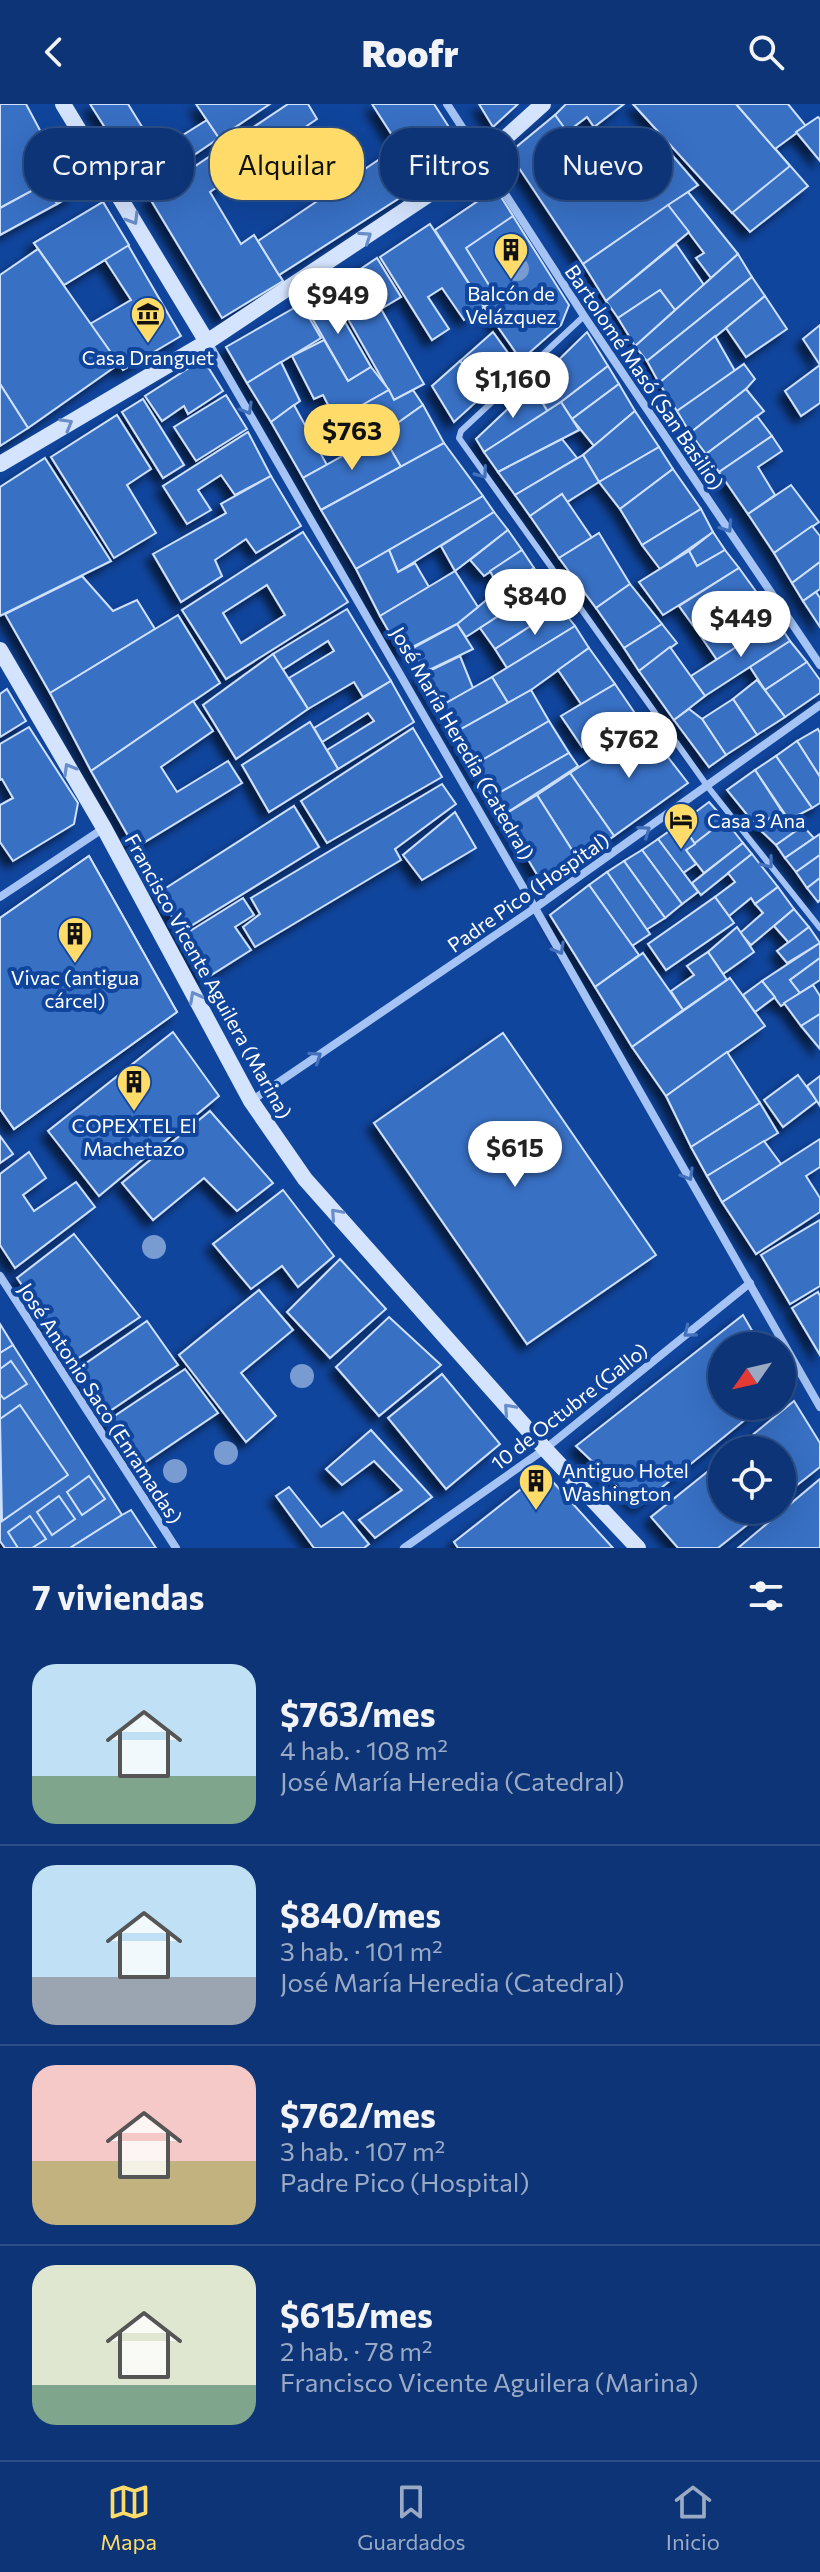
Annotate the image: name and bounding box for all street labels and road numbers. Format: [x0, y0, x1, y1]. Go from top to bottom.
street label: Bartolomé Masó (San Basilio) [561, 260, 729, 494]
street label: José María Heredia (Catedral) [386, 622, 540, 864]
street label: Padre Pico (Hospital) [443, 827, 613, 957]
street label: Francisco Vicente Aguilera (Marina) [120, 829, 298, 1123]
street label: José Antonio Saco (Enramadas) [14, 1278, 188, 1528]
street label: 10 de Octubre (Gallo) [486, 1337, 652, 1475]

